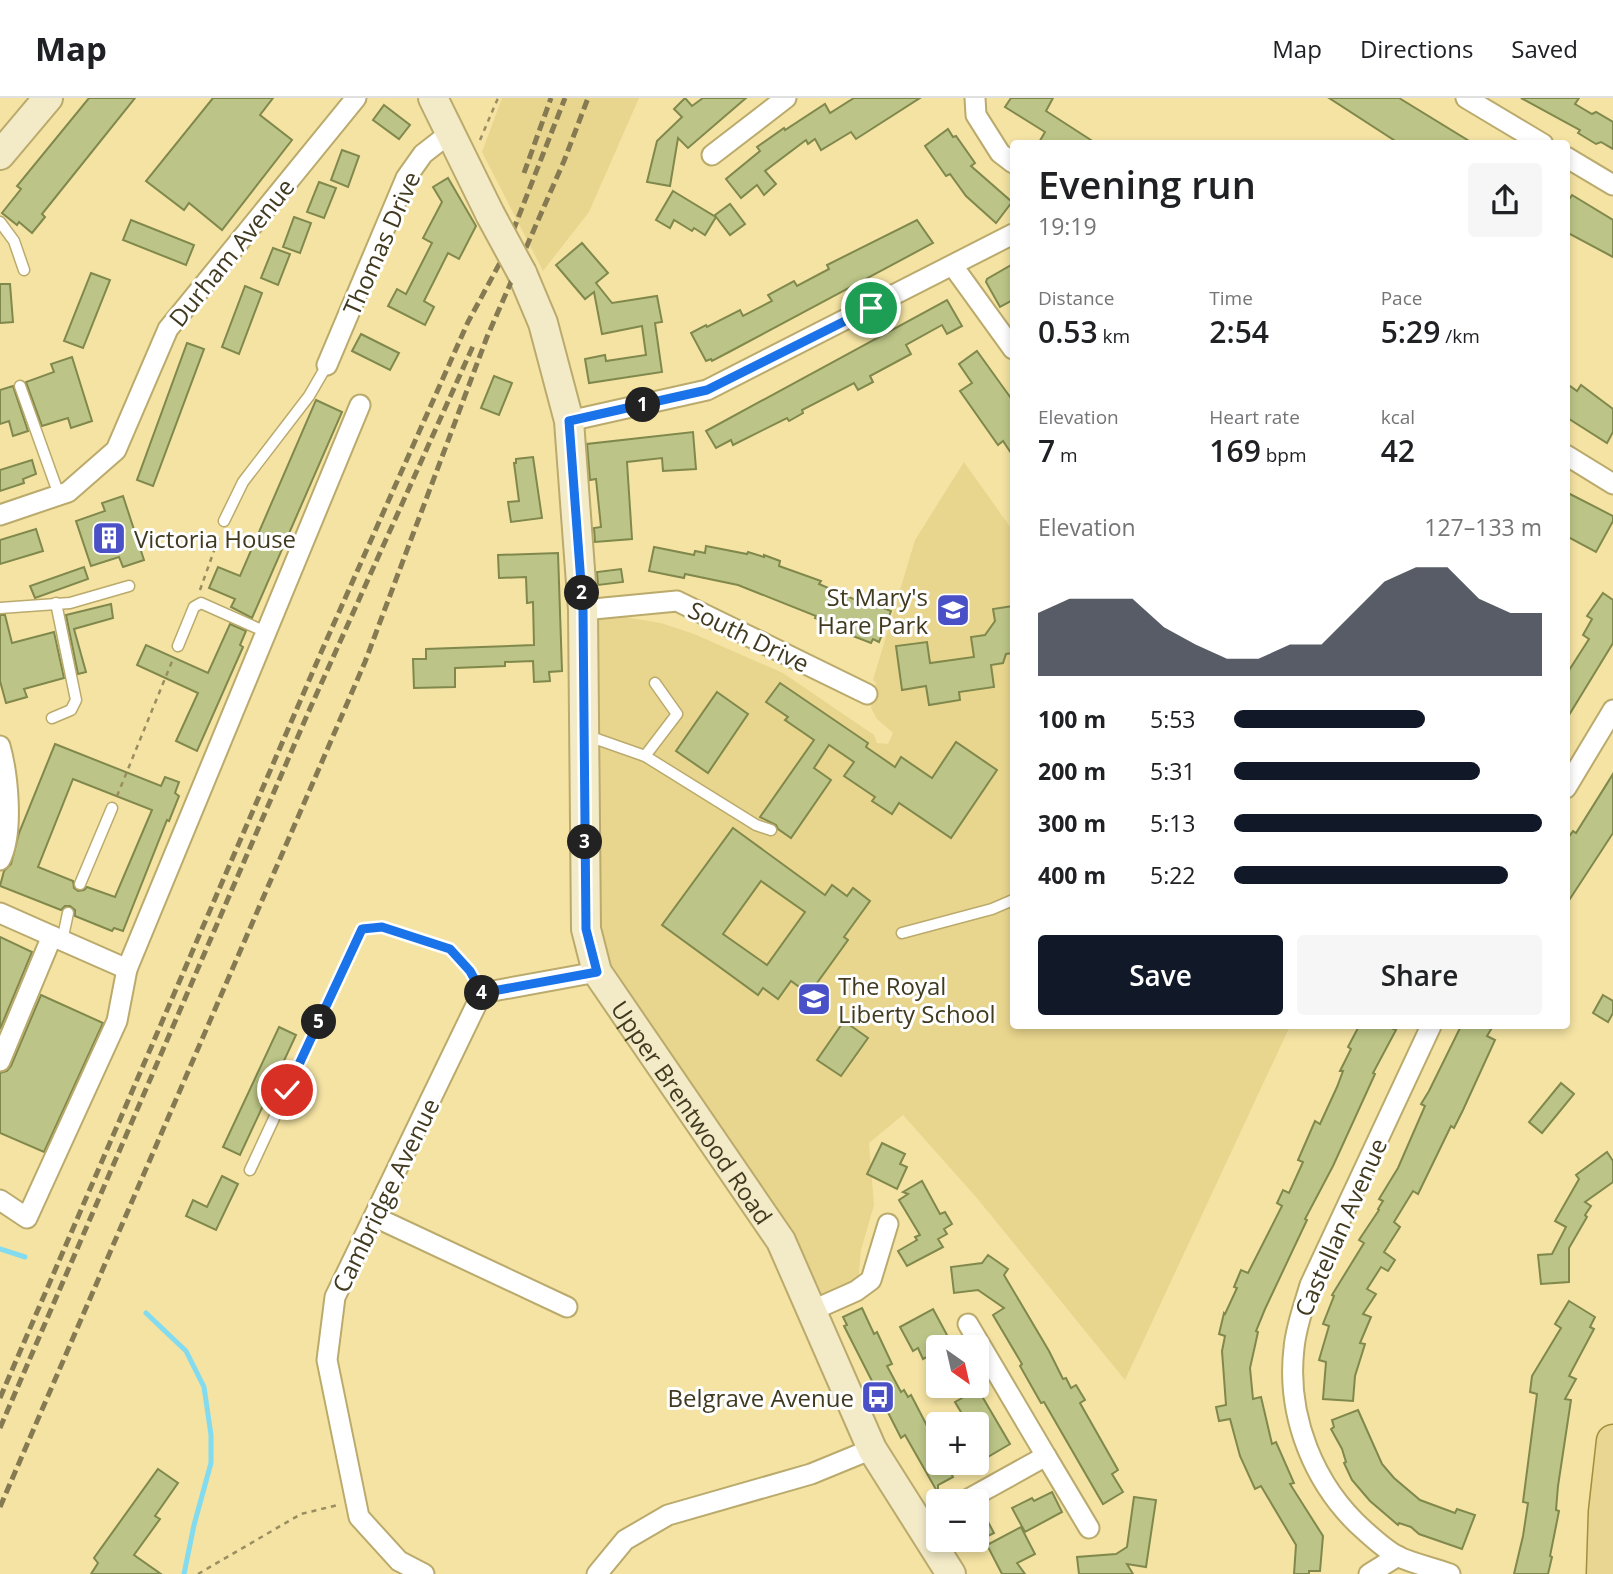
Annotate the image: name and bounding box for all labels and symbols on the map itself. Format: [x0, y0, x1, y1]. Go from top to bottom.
street label: Thomas Drive [335, 166, 427, 320]
street label: Durham Avenue [161, 171, 301, 333]
pin [841, 278, 901, 338]
pin: 1 [626, 388, 660, 422]
building icon: Victoria House [90, 519, 128, 557]
place label: Victoria House [134, 522, 296, 555]
pin: 2 [564, 575, 600, 610]
place label: St Mary's Hare Park [817, 580, 928, 641]
school or university icon: St Mary's Hare Park [934, 591, 972, 629]
street label: South Drive [683, 593, 815, 679]
pin: 3 [568, 824, 602, 860]
place label: The Royal Liberty School [838, 969, 996, 1030]
pin: 4 [464, 976, 500, 1010]
school or university icon: The Royal Liberty School [795, 980, 833, 1018]
street label: Upper Brentwood Road [604, 994, 781, 1230]
pin: 5 [302, 1004, 336, 1040]
pin [257, 1060, 317, 1120]
street label: Cambridge Avenue [324, 1092, 446, 1298]
street label: Castellan Avenue [1286, 1133, 1394, 1321]
north arrow [926, 1335, 989, 1398]
bus stop icon: Belgrave Avenue [859, 1378, 897, 1416]
place label: Belgrave Avenue [668, 1381, 854, 1414]

